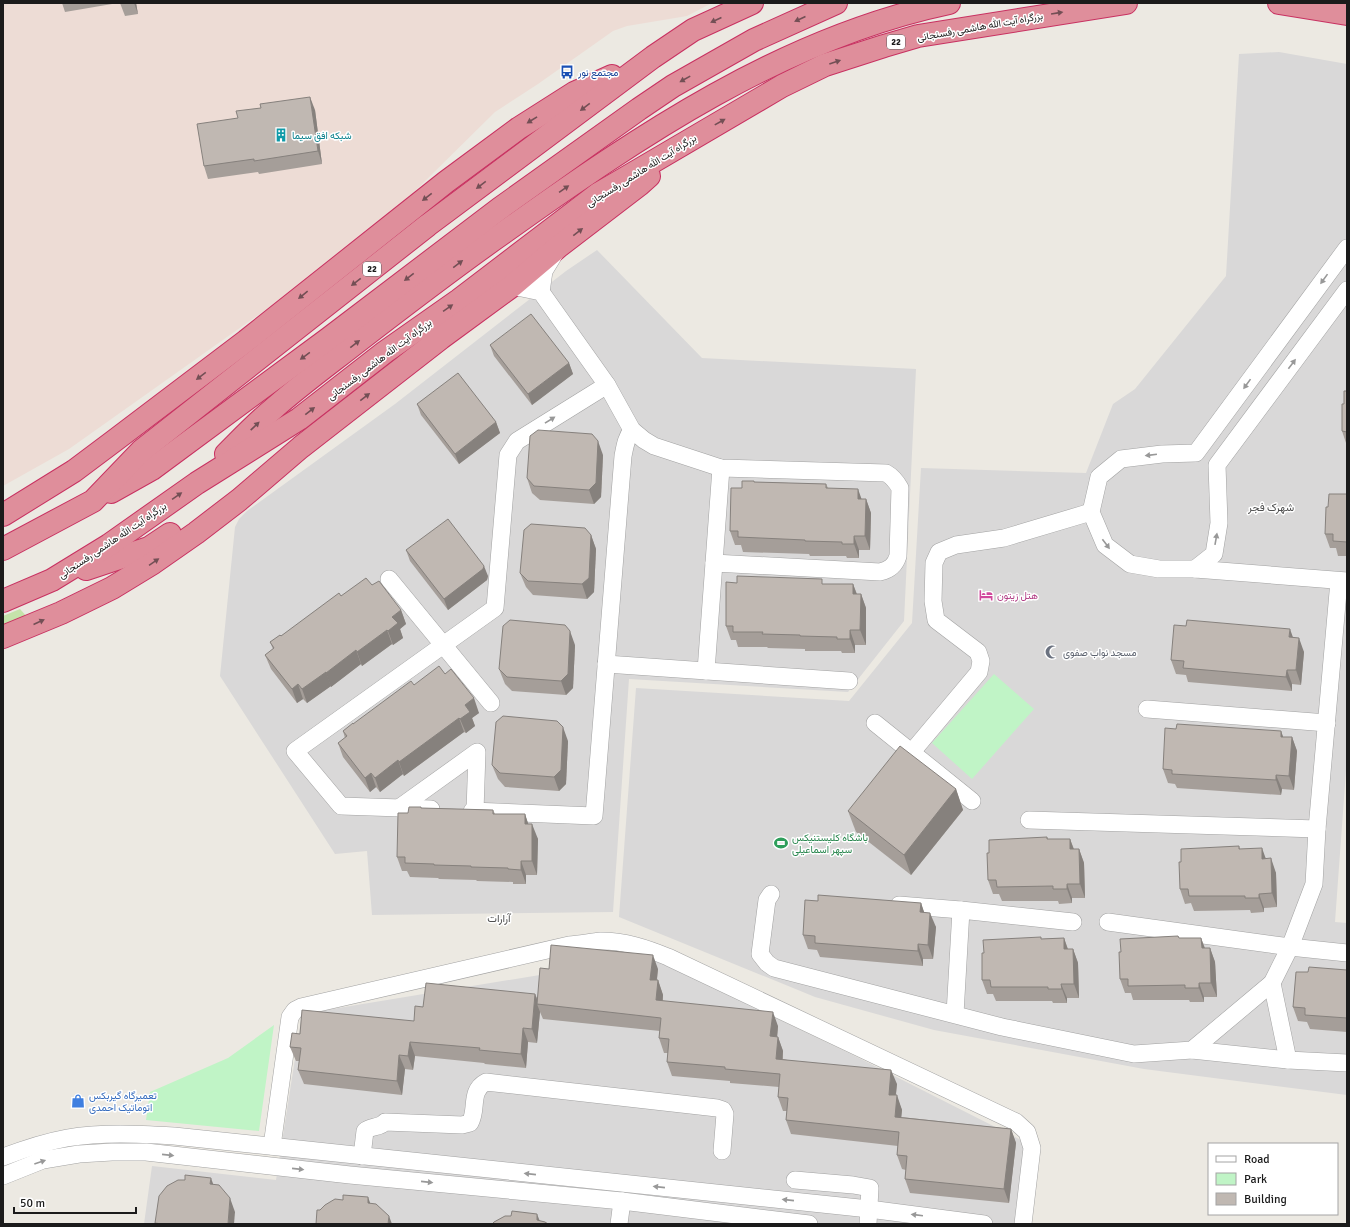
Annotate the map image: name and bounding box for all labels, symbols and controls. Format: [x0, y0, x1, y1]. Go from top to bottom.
street label: بزرگراه آیت الله هاشمی رفسنجانی [916, 10, 1044, 44]
one-way arrow [1051, 10, 1063, 16]
one-way arrow [795, 16, 806, 22]
one-way arrow [711, 17, 722, 23]
road number: 22 [887, 35, 905, 49]
one-way arrow [829, 59, 841, 65]
bus stop icon: مجتمع نور [559, 64, 575, 80]
place label: مجتمع نور [577, 67, 618, 79]
one-way arrow [679, 76, 691, 82]
one-way arrow [580, 103, 591, 111]
one-way arrow [527, 116, 537, 124]
one-way arrow [714, 119, 726, 126]
building icon: شبکه افق سیما [273, 127, 289, 143]
place label: شبکه افق سیما [292, 130, 352, 142]
street label: بزرگراه آیت الله هاشمی رفسنجانی [584, 132, 699, 210]
one-way arrow [476, 181, 486, 189]
one-way arrow [558, 185, 569, 193]
one-way arrow [421, 193, 432, 201]
one-way arrow [573, 228, 584, 236]
one-way arrow [452, 260, 463, 269]
road number: 22 [363, 262, 381, 276]
one-way arrow [403, 273, 414, 281]
one-way arrow [1320, 274, 1328, 285]
one-way arrow [351, 277, 362, 286]
one-way arrow [298, 291, 309, 300]
one-way arrow [443, 304, 453, 312]
street label: بزرگراه آیت الله هاشمی رفسنجانی [325, 317, 434, 403]
one-way arrow [349, 339, 360, 348]
one-way arrow [300, 352, 311, 360]
one-way arrow [1288, 358, 1296, 369]
one-way arrow [196, 371, 207, 380]
one-way arrow [1243, 379, 1251, 389]
one-way arrow [359, 393, 370, 401]
one-way arrow [305, 406, 316, 415]
one-way arrow [544, 417, 556, 424]
one-way arrow [250, 421, 260, 431]
one-way arrow [1145, 452, 1158, 458]
one-way arrow [172, 492, 183, 500]
street label: بزرگراه آیت الله هاشمی رفسنجانی [56, 500, 169, 581]
district label: شهرک فجر [1247, 501, 1294, 514]
one-way arrow [1213, 533, 1219, 545]
one-way arrow [1102, 538, 1110, 549]
one-way arrow [149, 558, 159, 566]
hotel icon: هتل زیتون [978, 587, 994, 603]
place label: هتل زیتون [997, 590, 1038, 602]
one-way arrow [33, 619, 45, 625]
mosque icon: مسجد نواب صفوی [1044, 644, 1060, 660]
place label: مسجد نواب صفوی [1063, 647, 1137, 659]
place label: باشگاه کلیستنیکس سپهر اسماعیلی [792, 832, 868, 857]
sports icon: باشگاه کلیستنیکس سپهر اسماعیلی [773, 835, 789, 851]
district label: آرارات [487, 912, 512, 925]
place label: تعمیرگاه گیربکس اتوماتیک احمدی [89, 1090, 157, 1114]
shop icon: تعمیرگاه گیربکس اتوماتیک احمدی [70, 1093, 86, 1109]
legend [1208, 1143, 1338, 1215]
one-way arrow [162, 1151, 174, 1158]
text: Road [1244, 1152, 1270, 1167]
one-way arrow [34, 1159, 46, 1165]
one-way arrow [292, 1166, 304, 1172]
one-way arrow [523, 1170, 536, 1177]
text: Park [1244, 1172, 1267, 1187]
one-way arrow [421, 1179, 433, 1185]
one-way arrow [653, 1184, 665, 1190]
scale bar [14, 1189, 136, 1215]
text: Building [1244, 1192, 1287, 1207]
text: 50 m [20, 1196, 45, 1211]
one-way arrow [782, 1197, 794, 1204]
one-way arrow [911, 1212, 923, 1218]

